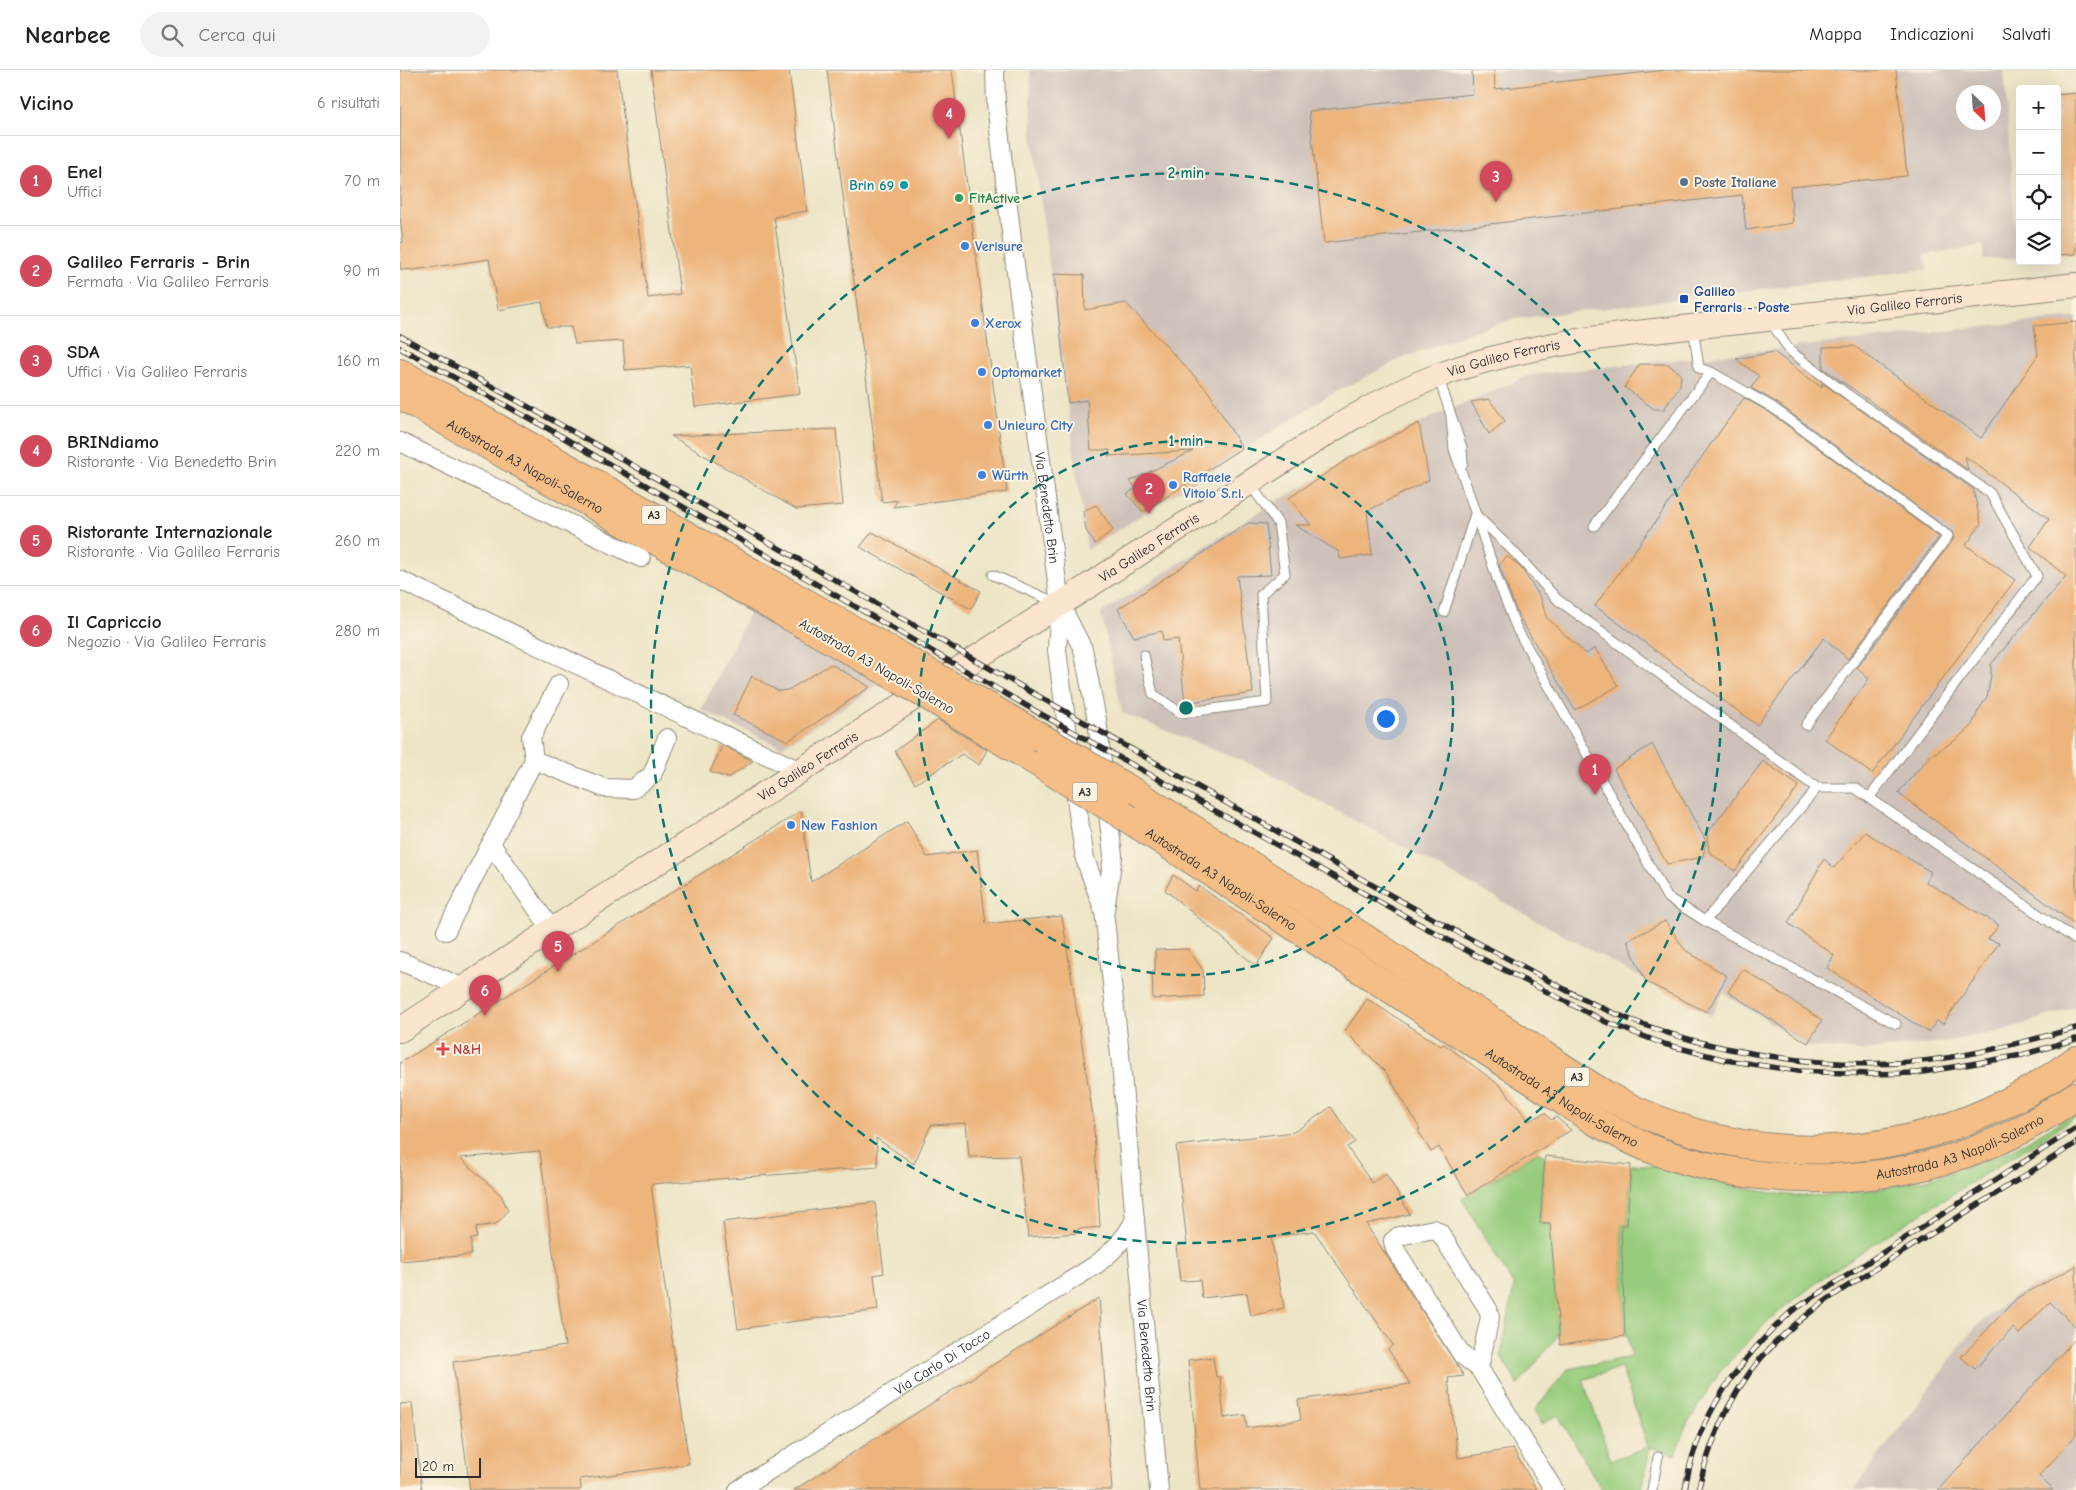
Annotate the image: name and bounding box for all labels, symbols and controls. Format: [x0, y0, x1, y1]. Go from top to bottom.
search box [140, 12, 490, 57]
text: Nearbee [25, 21, 110, 49]
icon: search [158, 21, 186, 49]
text: Cerca qui [198, 24, 276, 46]
text: Mappa [1809, 24, 1862, 45]
text: Indicazioni [1890, 24, 1974, 45]
text: Salvati [2002, 24, 2051, 45]
north arrow [1956, 85, 2001, 130]
map controls [2016, 85, 2061, 265]
button: + [2016, 85, 2061, 130]
text: Vicino [20, 91, 74, 115]
text: 6 risultati [317, 94, 380, 112]
pin: 4 [933, 98, 965, 139]
button: − [2016, 130, 2061, 175]
text: Enel [67, 161, 102, 183]
pin: 3 [1480, 161, 1512, 202]
text: 2 min [1168, 164, 1204, 182]
text: 1 [33, 172, 39, 190]
text: 70 m [344, 172, 380, 190]
place label: Poste Italiane [1694, 174, 1777, 191]
button: locate [2016, 175, 2061, 220]
marker: Poste Italiane [1678, 176, 1690, 188]
place label: Brin 69 [849, 177, 894, 194]
marker: Brin 69 [898, 179, 910, 191]
text: Uffici [67, 183, 102, 201]
place label: FitActive [969, 190, 1020, 207]
marker: FitActive [953, 192, 965, 204]
button: layers [2016, 220, 2061, 265]
place label: Verisure [975, 238, 1023, 255]
marker: Verisure [959, 240, 971, 252]
text: Galileo Ferraris - Brin [67, 251, 250, 273]
text: 2 [32, 262, 40, 280]
text: 90 m [343, 262, 380, 280]
text: Fermata · Via Galileo Ferraris [67, 273, 269, 291]
place label: Galileo Ferraris - Poste [1694, 283, 1790, 316]
street label: Via Galileo Ferraris [1847, 290, 1963, 319]
marker: Galileo Ferraris - Poste [1678, 293, 1690, 305]
place label: Xerox [985, 315, 1021, 332]
marker: Xerox [969, 317, 981, 329]
street label: Via Galileo Ferraris [1445, 336, 1561, 381]
text: SDA [67, 341, 100, 363]
text: 3 [32, 352, 40, 370]
text: 160 m [337, 352, 380, 370]
text: Uffici · Via Galileo Ferraris [67, 363, 247, 381]
place label: Optomarket [992, 364, 1062, 381]
marker: Optomarket [976, 366, 988, 378]
street label: Autostrada A3 Napoli-Salerno [444, 415, 606, 518]
place label: Unieuro City [998, 417, 1074, 434]
marker: Unieuro City [982, 419, 994, 431]
text: BRINdiamo [67, 431, 159, 453]
text: 1 min [1169, 432, 1203, 450]
text: 4 [32, 442, 40, 460]
text: 220 m [335, 442, 380, 460]
street label: Via Benedetto Brin [1031, 451, 1063, 565]
text: Ristorante · Via Benedetto Brin [67, 453, 277, 471]
place label: Würth [992, 467, 1029, 484]
marker: Würth [976, 469, 988, 481]
place label: Raffaele Vitolo S.r.l. [1183, 469, 1244, 502]
pin: 2 [1133, 473, 1165, 514]
marker: Raffaele Vitolo S.r.l. [1167, 479, 1179, 491]
road number: A3 [642, 506, 666, 524]
street label: Via Galileo Ferraris [1096, 509, 1202, 586]
text: Ristorante Internazionale [67, 521, 272, 543]
text: 5 [32, 532, 40, 550]
text: 260 m [335, 532, 380, 550]
text: Ristorante · Via Galileo Ferraris [67, 543, 280, 561]
text: Il Capriccio [67, 611, 162, 633]
street label: Autostrada A3 Napoli-Salerno [796, 615, 957, 718]
text: 6 [32, 622, 40, 640]
text: 280 m [335, 622, 380, 640]
text: Negozio · Via Galileo Ferraris [67, 633, 266, 651]
centre of rings [1177, 699, 1195, 717]
your location [1373, 706, 1399, 732]
street label: Via Galileo Ferraris [755, 728, 861, 805]
pin: 1 [1579, 754, 1611, 795]
road number: A3 [1072, 782, 1098, 802]
place label: New Fashion [801, 817, 878, 834]
marker: New Fashion [785, 819, 797, 831]
street label: Autostrada A3 Napoli-Salerno [1142, 824, 1300, 935]
pin: 5 [542, 931, 574, 972]
pin: 6 [469, 975, 501, 1016]
place label: N&H [453, 1041, 481, 1058]
marker: N&H [437, 1043, 449, 1055]
street label: Autostrada A3 Napoli-Salerno [1482, 1044, 1641, 1151]
road number: A3 [1564, 1068, 1590, 1086]
street label: Autostrada A3 Napoli-Salerno [1875, 1111, 2047, 1183]
street label: Via Benedetto Brin [1133, 1299, 1160, 1412]
street label: Via Carlo Di Tocco [891, 1325, 993, 1399]
scale bar [415, 1455, 481, 1478]
text: 20 m [422, 1458, 454, 1475]

